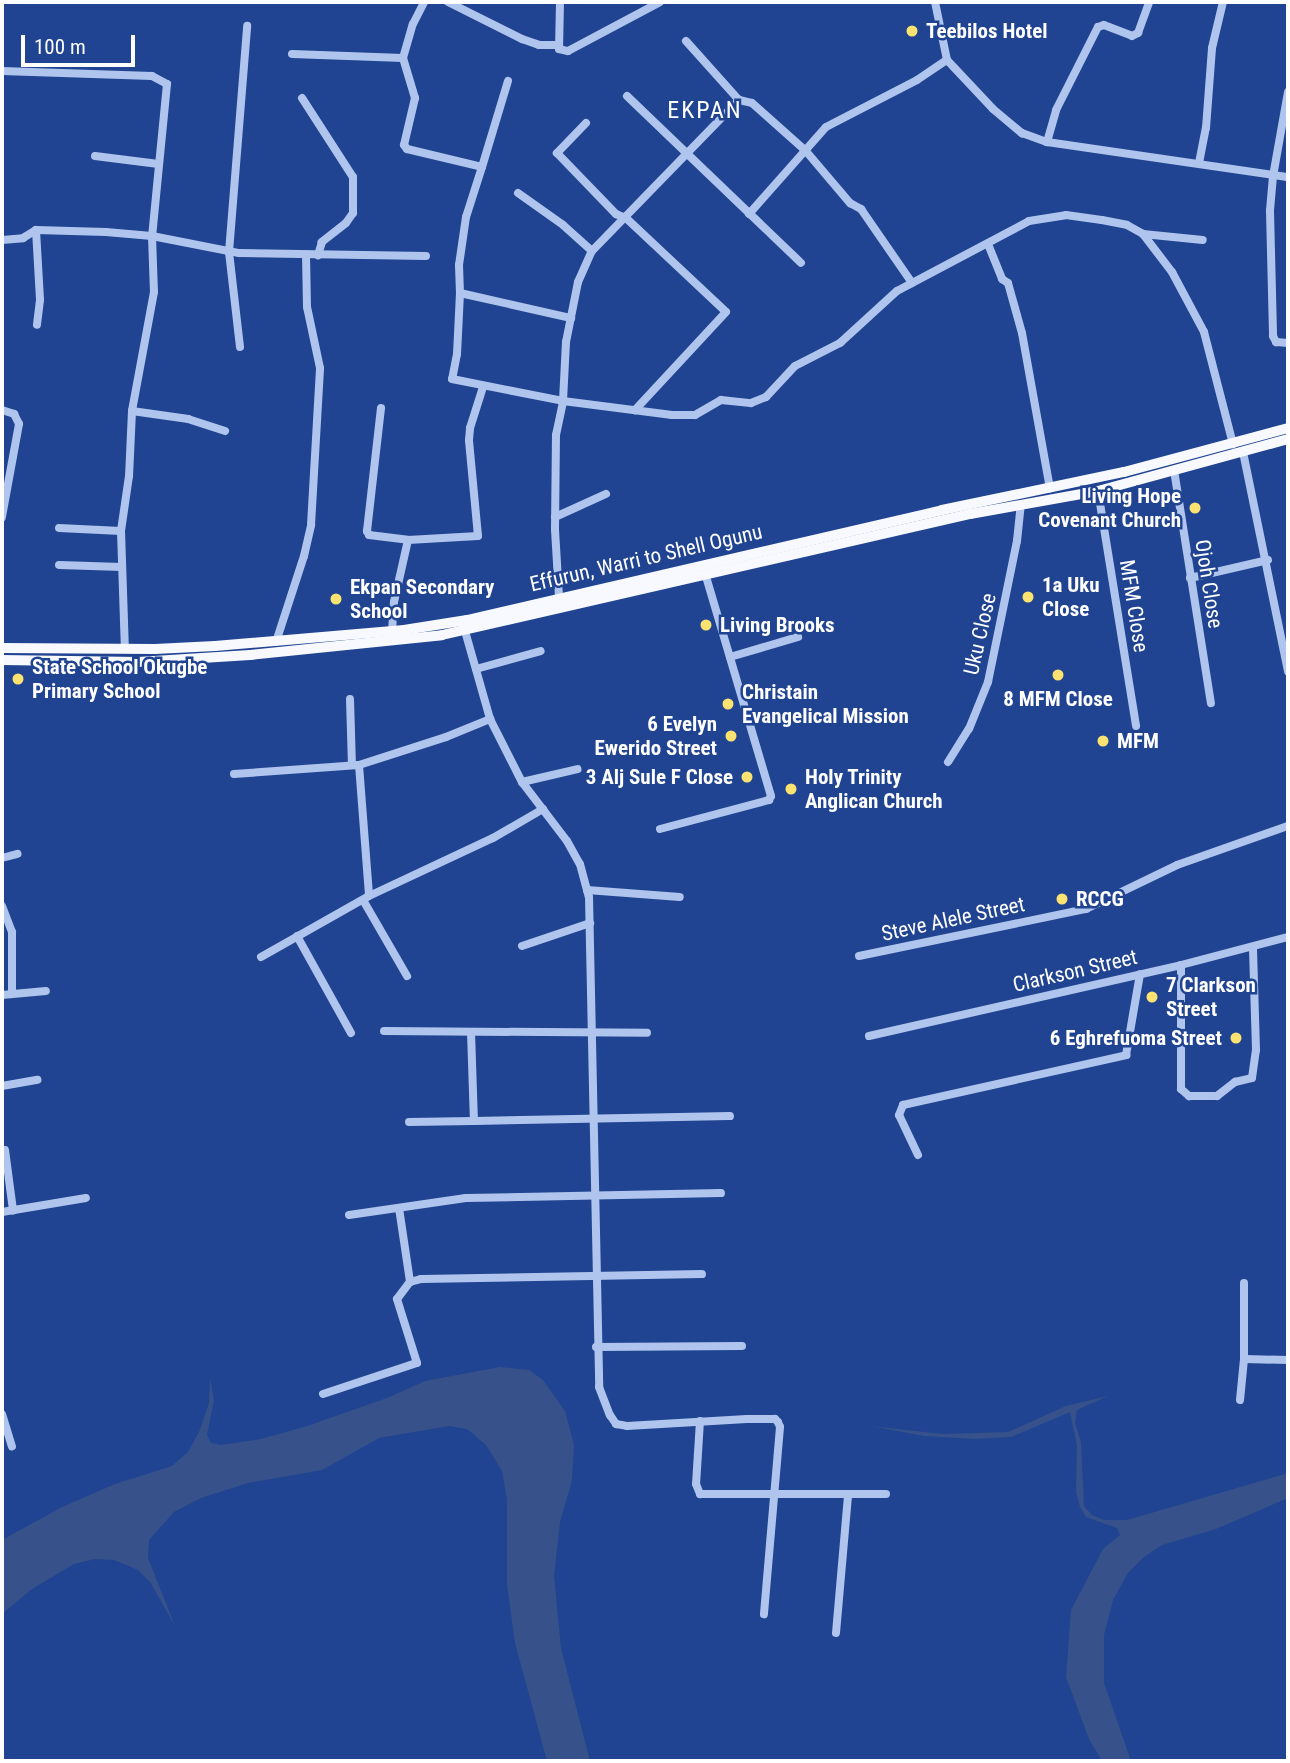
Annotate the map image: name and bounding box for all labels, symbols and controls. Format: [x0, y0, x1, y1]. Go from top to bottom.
place label: Teebilos Hotel [926, 18, 1047, 44]
scale bar [24, 21, 138, 65]
marker: Teebilos Hotel [904, 23, 920, 39]
text: 100 m [34, 35, 86, 59]
district label: EKPAN [668, 97, 742, 125]
place label: Living Hope Covenant Church [1038, 483, 1181, 533]
marker: Living Hope Covenant Church [1187, 500, 1203, 516]
street label: Effurun, Warri to Shell Ogunu [527, 519, 765, 597]
street label: Ojoh Close [1190, 538, 1228, 630]
street label: MFM Close [1114, 558, 1154, 654]
place label: 1a Uku Close [1042, 572, 1100, 622]
place label: Ekpan Secondary School [350, 574, 494, 624]
marker: 1a Uku Close [1020, 589, 1036, 605]
marker: Ekpan Secondary School [328, 591, 344, 607]
street label: Uku Close [958, 591, 1002, 677]
place label: Living Brooks [720, 612, 835, 638]
marker: Living Brooks [698, 617, 714, 633]
place label: State School Okugbe Primary School [32, 654, 207, 704]
marker: 8 MFM Close [1050, 667, 1066, 683]
marker: State School Okugbe Primary School [10, 671, 26, 687]
place label: Christain Evangelical Mission [742, 679, 909, 729]
place label: 8 MFM Close [1003, 686, 1113, 712]
marker: Christain Evangelical Mission [720, 696, 736, 712]
place label: 6 Evelyn Ewerido Street [595, 711, 717, 761]
marker: 6 Evelyn Ewerido Street [723, 728, 739, 744]
place label: MFM [1117, 728, 1159, 754]
marker: MFM [1095, 733, 1111, 749]
place label: 3 Alj Sule F Close [586, 764, 733, 790]
place label: Holy Trinity Anglican Church [805, 764, 943, 814]
marker: 3 Alj Sule F Close [739, 769, 755, 785]
marker: Holy Trinity Anglican Church [783, 781, 799, 797]
place label: RCCG [1076, 886, 1124, 912]
marker: RCCG [1054, 891, 1070, 907]
street label: Steve Alele Street [879, 892, 1027, 946]
street label: Clarkson Street [1010, 944, 1140, 998]
place label: 7 Clarkson Street [1166, 972, 1256, 1022]
marker: 7 Clarkson Street [1144, 989, 1160, 1005]
place label: 6 Eghrefuoma Street [1050, 1025, 1222, 1051]
marker: 6 Eghrefuoma Street [1228, 1030, 1244, 1046]

